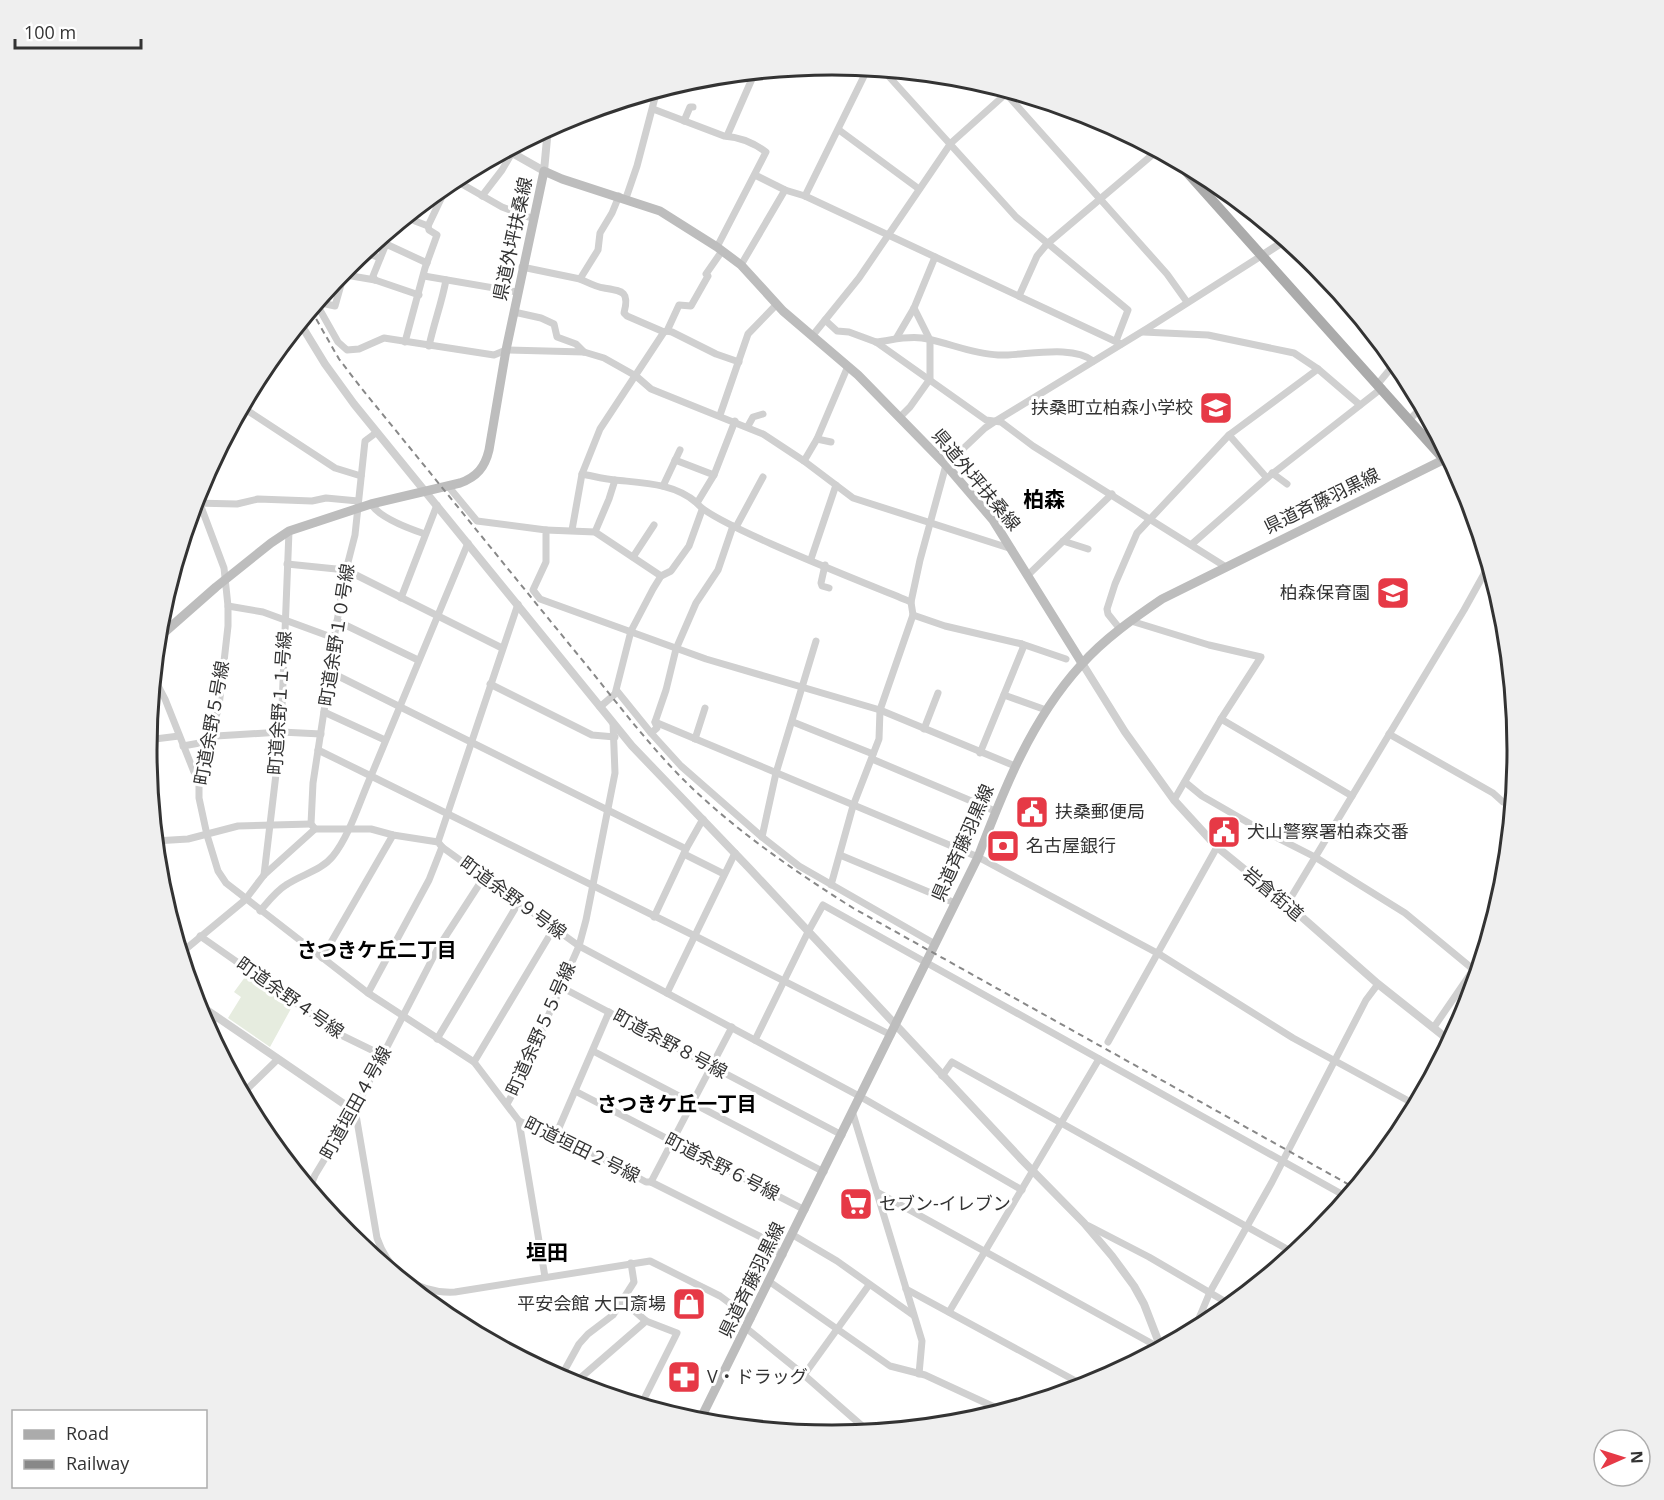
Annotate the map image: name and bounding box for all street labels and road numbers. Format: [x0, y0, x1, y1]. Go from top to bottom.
street label: 県道外坪扶桑線 [487, 175, 537, 303]
street label: 県道外坪扶桑線 [927, 423, 1026, 535]
street label: 県道斉藤羽黒線 [1260, 462, 1383, 539]
street label: 町道余野１０号線 [313, 562, 359, 708]
street label: 町道余野１１号線 [262, 630, 296, 776]
street label: 町道余野５号線 [188, 659, 234, 787]
street label: 県道斉藤羽黒線 [925, 780, 999, 905]
street label: 町道余野９号線 [456, 850, 572, 944]
street label: 岩倉街道 [1238, 861, 1309, 926]
street label: 町道余野４号線 [232, 951, 349, 1043]
street label: 町道余野５５号線 [500, 958, 580, 1099]
street label: 町道余野８号線 [609, 1003, 732, 1083]
street label: 町道垣田４号線 [314, 1042, 396, 1163]
street label: 町道垣田２号線 [521, 1111, 644, 1188]
street label: 町道余野６号線 [661, 1127, 784, 1205]
street label: 県道斉藤羽黒線 [713, 1218, 790, 1341]

